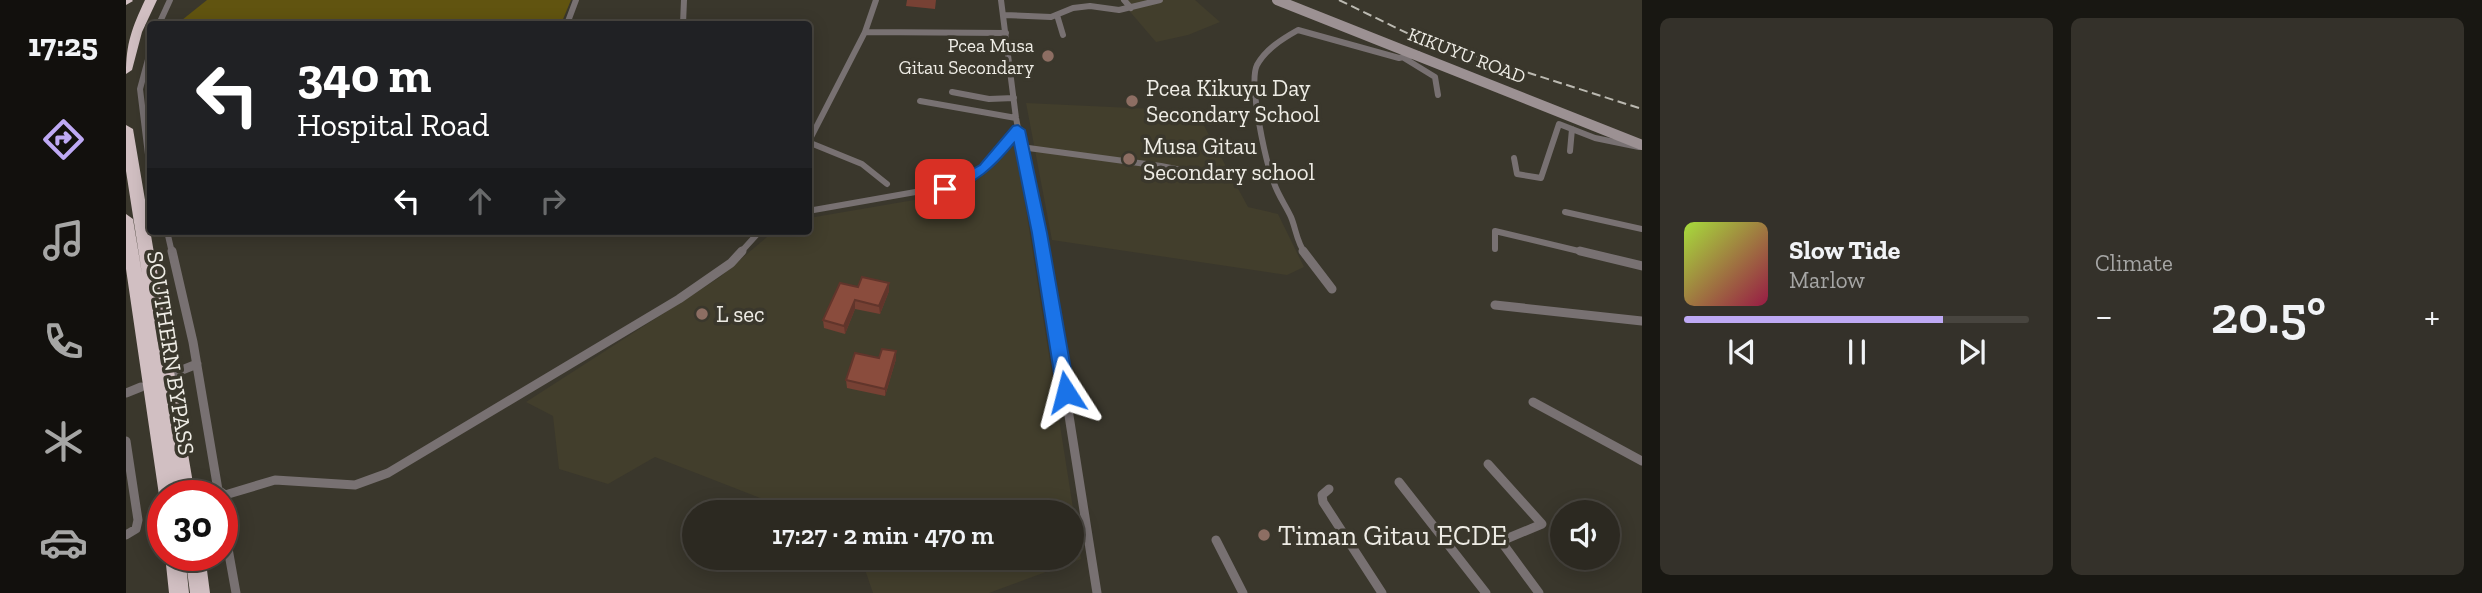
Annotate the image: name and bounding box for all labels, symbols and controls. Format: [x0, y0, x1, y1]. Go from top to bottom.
street label: KIKUYU ROAD [1405, 22, 1529, 88]
text: 17:25 [28, 26, 98, 64]
place label: Pcea Musa Gitau Secondary [899, 34, 1034, 79]
text: 340 m [297, 46, 431, 105]
marker: Pcea Musa Gitau Secondary [1040, 48, 1056, 64]
icon: left [182, 49, 273, 140]
place label: Pcea Kikuyu Day Secondary School [1146, 74, 1320, 128]
marker: Pcea Kikuyu Day Secondary School [1124, 93, 1140, 109]
text: Hospital Road [297, 106, 489, 144]
icon: directions [39, 115, 88, 164]
place label: Musa Gitau Secondary school [1143, 132, 1315, 186]
marker: Musa Gitau Secondary school [1121, 151, 1137, 167]
pin [915, 159, 975, 219]
icon: arrive [926, 170, 964, 208]
icon: left [388, 182, 426, 220]
icon: ahead [461, 182, 499, 220]
icon: right [534, 182, 572, 220]
icon: music [39, 216, 88, 265]
text: Slow Tide [1789, 234, 1900, 266]
street label: SOUTHERN BYPASS [141, 249, 201, 457]
text: Climate [2095, 249, 2173, 277]
text: Marlow [1789, 266, 1865, 294]
text: 20.5° [2211, 284, 2326, 346]
text: − [2095, 293, 2113, 339]
text: + [2424, 293, 2440, 339]
place label: L sec [716, 300, 765, 328]
marker: L sec [694, 306, 710, 322]
icon: phone [39, 317, 88, 366]
icon: previous [1723, 333, 1761, 371]
icon: pause [1838, 333, 1876, 371]
icon: next [1953, 333, 1991, 371]
position arrow [1029, 355, 1103, 429]
icon: climate [39, 417, 88, 466]
speed limit sign: 30 [147, 480, 238, 571]
map controls [1550, 500, 1620, 570]
button: sound [1550, 500, 1620, 570]
icon: car [39, 518, 88, 567]
text: 17:27 · 2 min · 470 m [772, 519, 994, 551]
place label: Timan Gitau ECDE [1278, 519, 1507, 552]
marker: Timan Gitau ECDE [1256, 527, 1272, 543]

